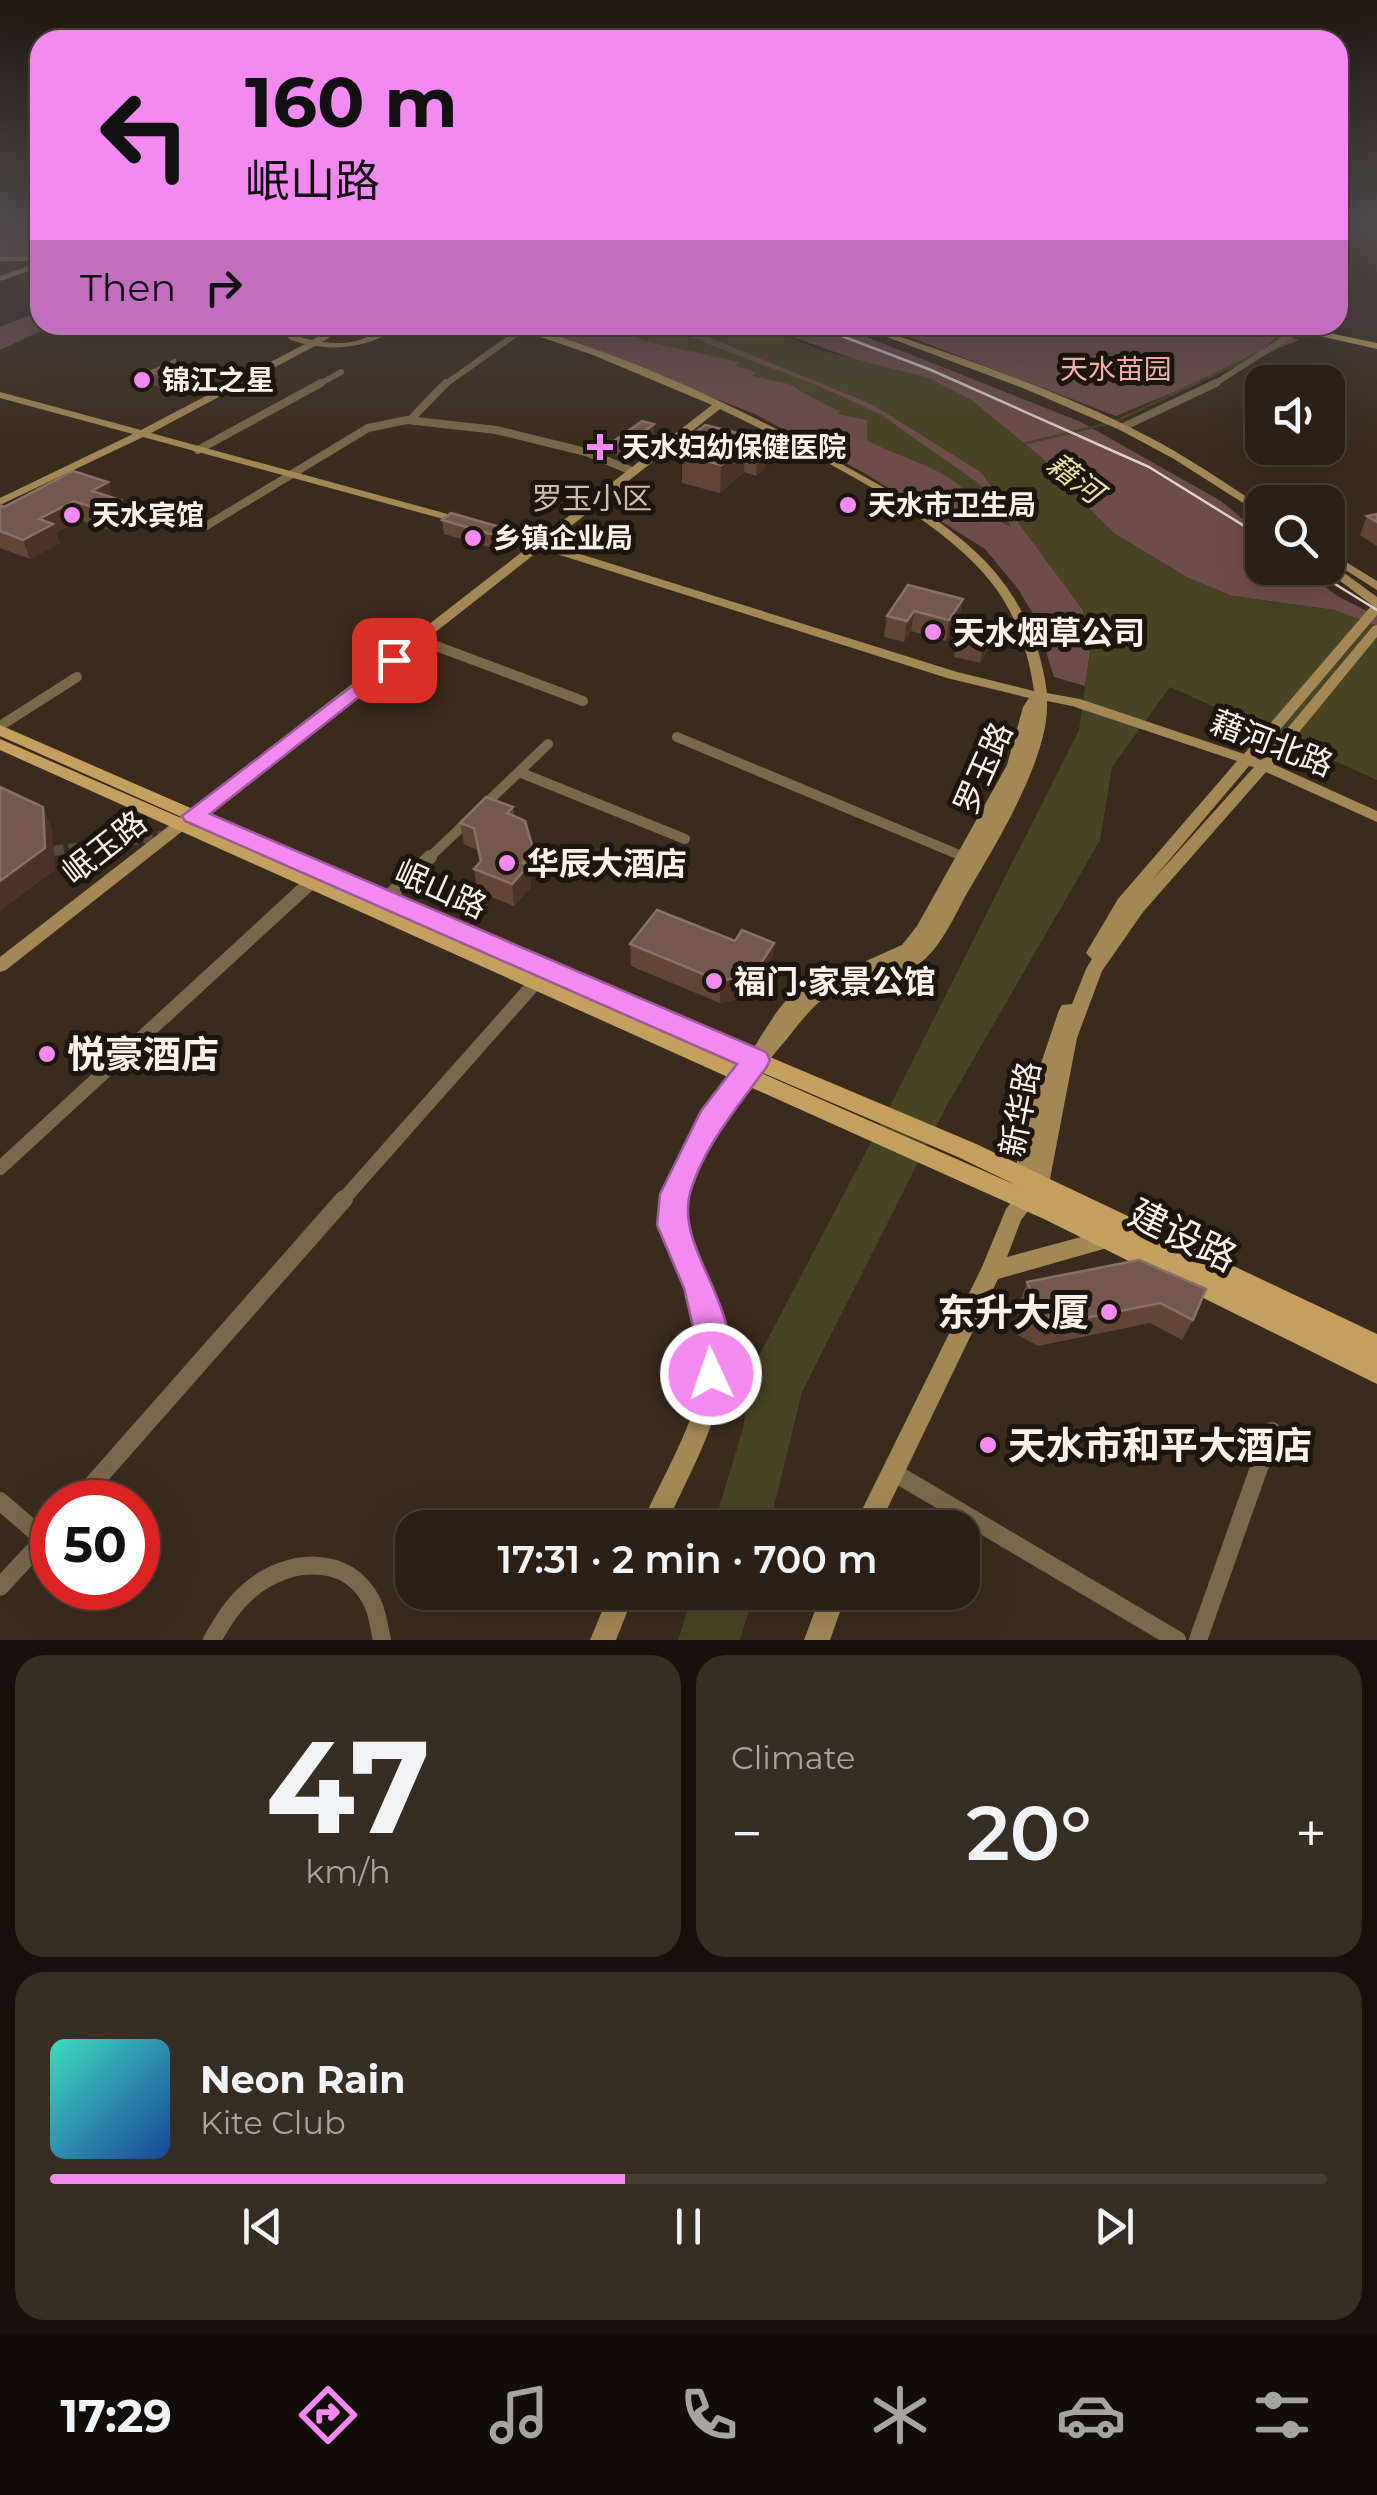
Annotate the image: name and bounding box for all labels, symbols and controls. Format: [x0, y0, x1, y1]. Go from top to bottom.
text: 160 m [245, 59, 458, 145]
icon: left [80, 70, 210, 200]
text: 岷山路 [245, 153, 380, 208]
icon: right [196, 260, 251, 315]
text: Then [80, 264, 176, 311]
park label: 天水苗园 [1060, 352, 1172, 386]
place label: 锦江之星 [162, 363, 274, 397]
map controls [1245, 365, 1345, 585]
button: sound [1245, 365, 1345, 465]
marker: 锦江之星 [131, 369, 153, 391]
place label: 天水妇幼保健医院 [622, 430, 846, 464]
marker: 天水妇幼保健医院 [587, 434, 613, 460]
water label: 藉河 [1040, 445, 1114, 514]
district label: 罗玉小区 [532, 480, 652, 517]
button: search [1245, 485, 1345, 585]
place label: 天水市卫生局 [868, 488, 1036, 522]
marker: 天水市卫生局 [837, 494, 859, 516]
place label: 天水宾馆 [92, 498, 204, 532]
marker: 天水宾馆 [61, 504, 83, 526]
place label: 乡镇企业局 [493, 521, 633, 555]
marker: 乡镇企业局 [462, 527, 484, 549]
place label: 天水烟草公司 [953, 613, 1145, 652]
pin [352, 618, 437, 703]
marker: 天水烟草公司 [922, 621, 944, 643]
icon: arrive [367, 633, 422, 688]
street label: 藉河北路 [1205, 702, 1339, 784]
street label: 罗玉路 [946, 716, 1020, 820]
street label: 岷玉路 [54, 802, 154, 892]
place label: 华辰大酒店 [527, 844, 687, 883]
street label: 岷山路 [389, 852, 493, 926]
marker: 华辰大酒店 [496, 852, 518, 874]
place label: 福门·家景公馆 [734, 962, 936, 1001]
marker: 福门·家景公馆 [703, 970, 725, 992]
place label: 悦豪酒店 [67, 1031, 219, 1078]
marker: 悦豪酒店 [36, 1043, 58, 1065]
street label: 新华路 [992, 1058, 1048, 1160]
street label: 建设路 [1121, 1189, 1245, 1281]
place label: 东升大厦 [937, 1289, 1089, 1336]
marker: 东升大厦 [1098, 1301, 1120, 1323]
position arrow [659, 1322, 763, 1426]
place label: 天水市和平大酒店 [1008, 1422, 1312, 1469]
marker: 天水市和平大酒店 [977, 1434, 999, 1456]
speed limit sign: 50 [30, 1480, 160, 1610]
text: 17:31 · 2 min · 700 m [498, 1536, 877, 1583]
text: 47 [266, 1707, 430, 1866]
text: Climate [731, 1738, 855, 1777]
text: 20° [966, 1787, 1092, 1879]
text: − [731, 1800, 763, 1867]
text: + [1295, 1800, 1327, 1867]
text: km/h [305, 1852, 391, 1891]
text: Neon Rain [200, 2056, 405, 2103]
text: Kite Club [200, 2103, 346, 2142]
icon: previous [235, 2199, 290, 2254]
icon: pause [661, 2199, 716, 2254]
icon: next [1087, 2199, 1142, 2254]
icon: directions [293, 2380, 363, 2450]
icon: music [484, 2380, 554, 2450]
icon: phone [674, 2380, 744, 2450]
icon: climate [865, 2380, 935, 2450]
icon: car [1056, 2380, 1126, 2450]
icon: filters [1247, 2380, 1317, 2450]
text: 17:29 [60, 2388, 172, 2443]

